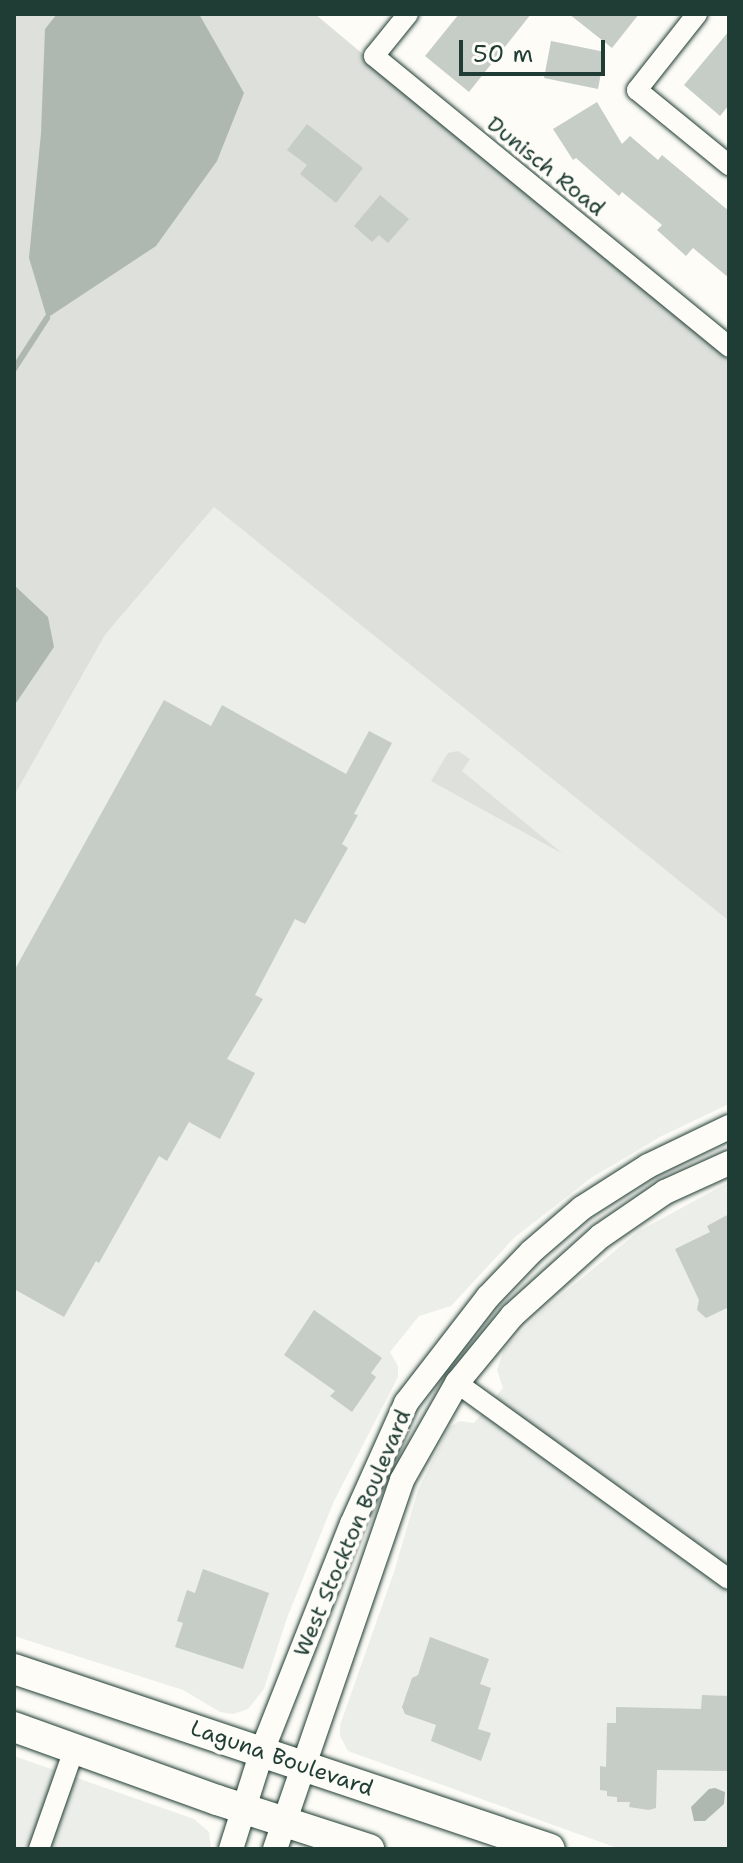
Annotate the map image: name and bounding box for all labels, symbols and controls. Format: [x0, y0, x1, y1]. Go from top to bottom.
scale bar [463, 24, 609, 74]
text: 50 m [473, 38, 533, 70]
street label: Dunisch Road [482, 110, 610, 222]
street label: West Stockton Boulevard [288, 1405, 416, 1661]
street label: Laguna Boulevard [187, 1714, 377, 1802]

